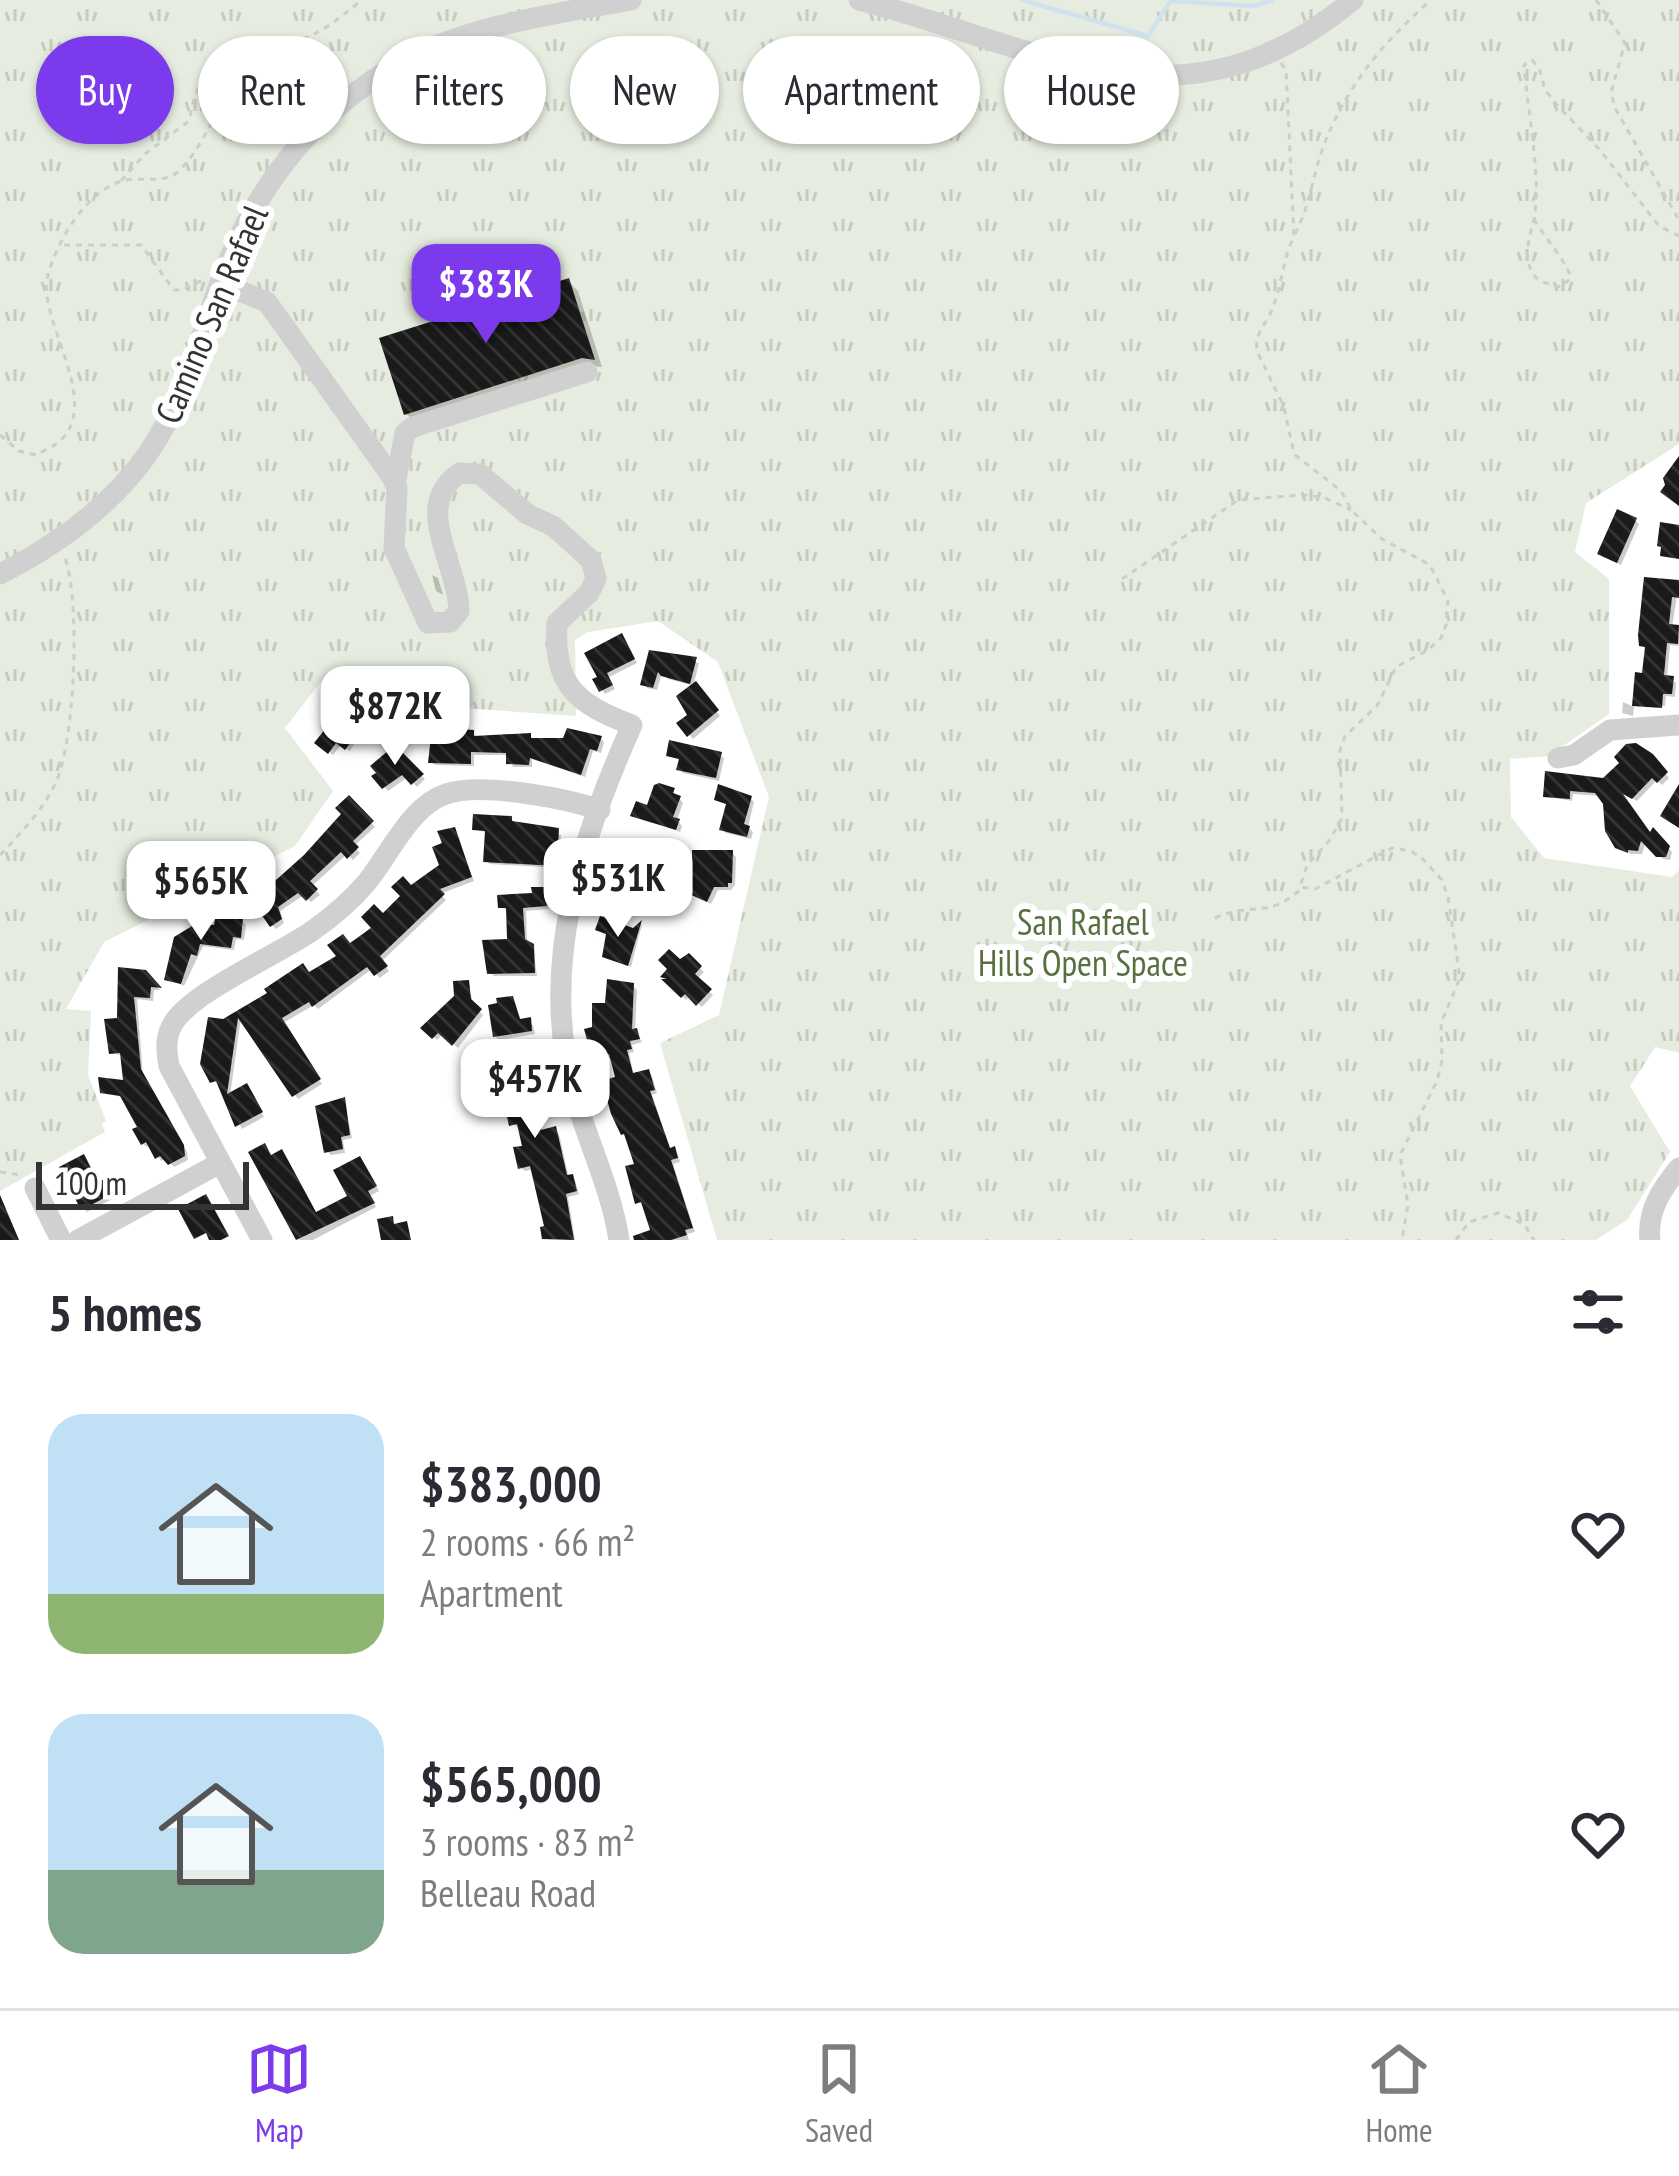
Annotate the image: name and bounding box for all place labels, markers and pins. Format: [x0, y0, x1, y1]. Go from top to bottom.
pin: $383K [402, 244, 570, 346]
pin: $872K [311, 666, 479, 768]
pin: $531K [534, 838, 702, 940]
pin: $565K [117, 841, 285, 943]
pin: $457K [451, 1039, 619, 1141]

